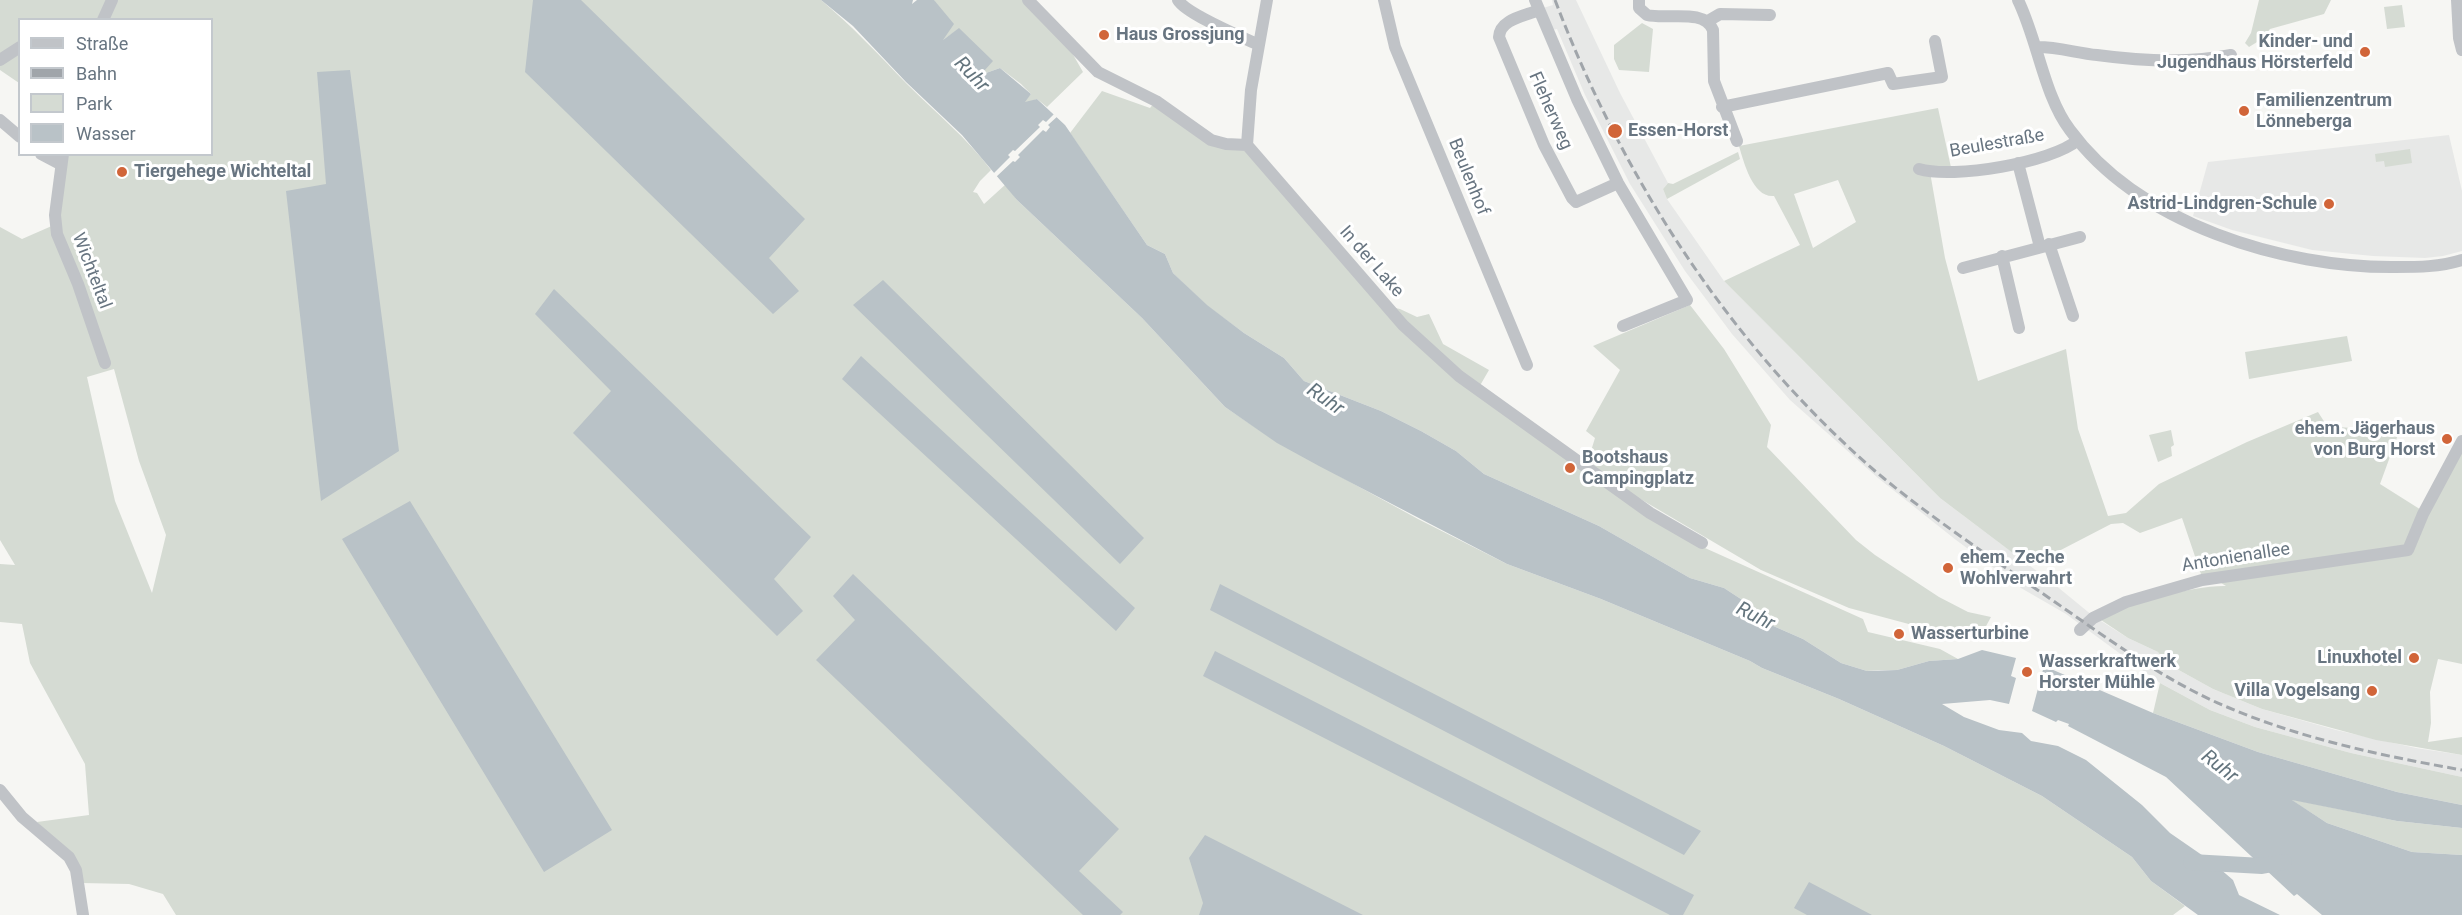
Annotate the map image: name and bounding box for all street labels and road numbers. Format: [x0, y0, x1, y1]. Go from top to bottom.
street label: Fleherweg [1523, 69, 1577, 153]
street label: Beulestraße [1948, 125, 2046, 163]
street label: Beulenhof [1443, 135, 1493, 219]
street label: In der Lake [1334, 222, 1408, 302]
street label: Wichteltal [67, 230, 115, 312]
street label: Antonienallee [2180, 539, 2292, 577]

